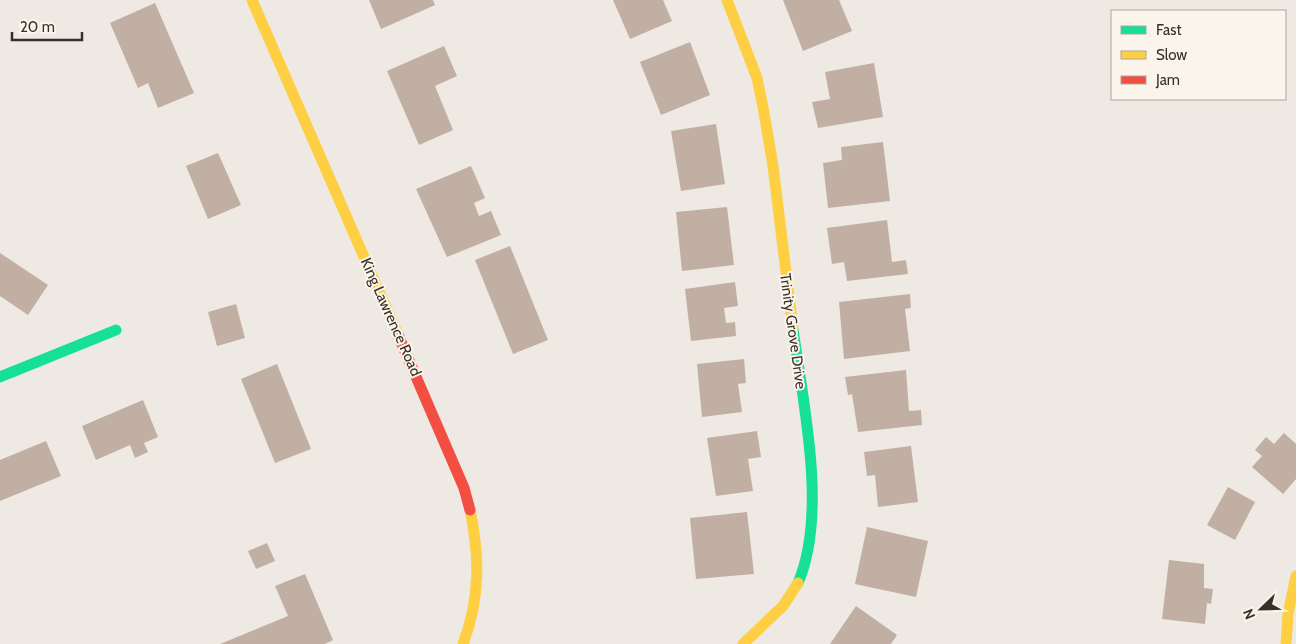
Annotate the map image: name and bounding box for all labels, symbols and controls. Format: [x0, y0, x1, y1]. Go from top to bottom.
scale bar [12, 10, 82, 42]
legend [1111, 10, 1286, 100]
text: 20 m [20, 18, 55, 36]
text: Fast [1156, 21, 1181, 39]
text: Slow [1156, 46, 1187, 64]
text: Jam [1155, 71, 1180, 89]
street label: King Lawrence Road [357, 255, 425, 379]
street label: Trinity Grove Drive [776, 272, 810, 390]
north arrow [1236, 584, 1286, 634]
text: N [1239, 606, 1259, 622]

